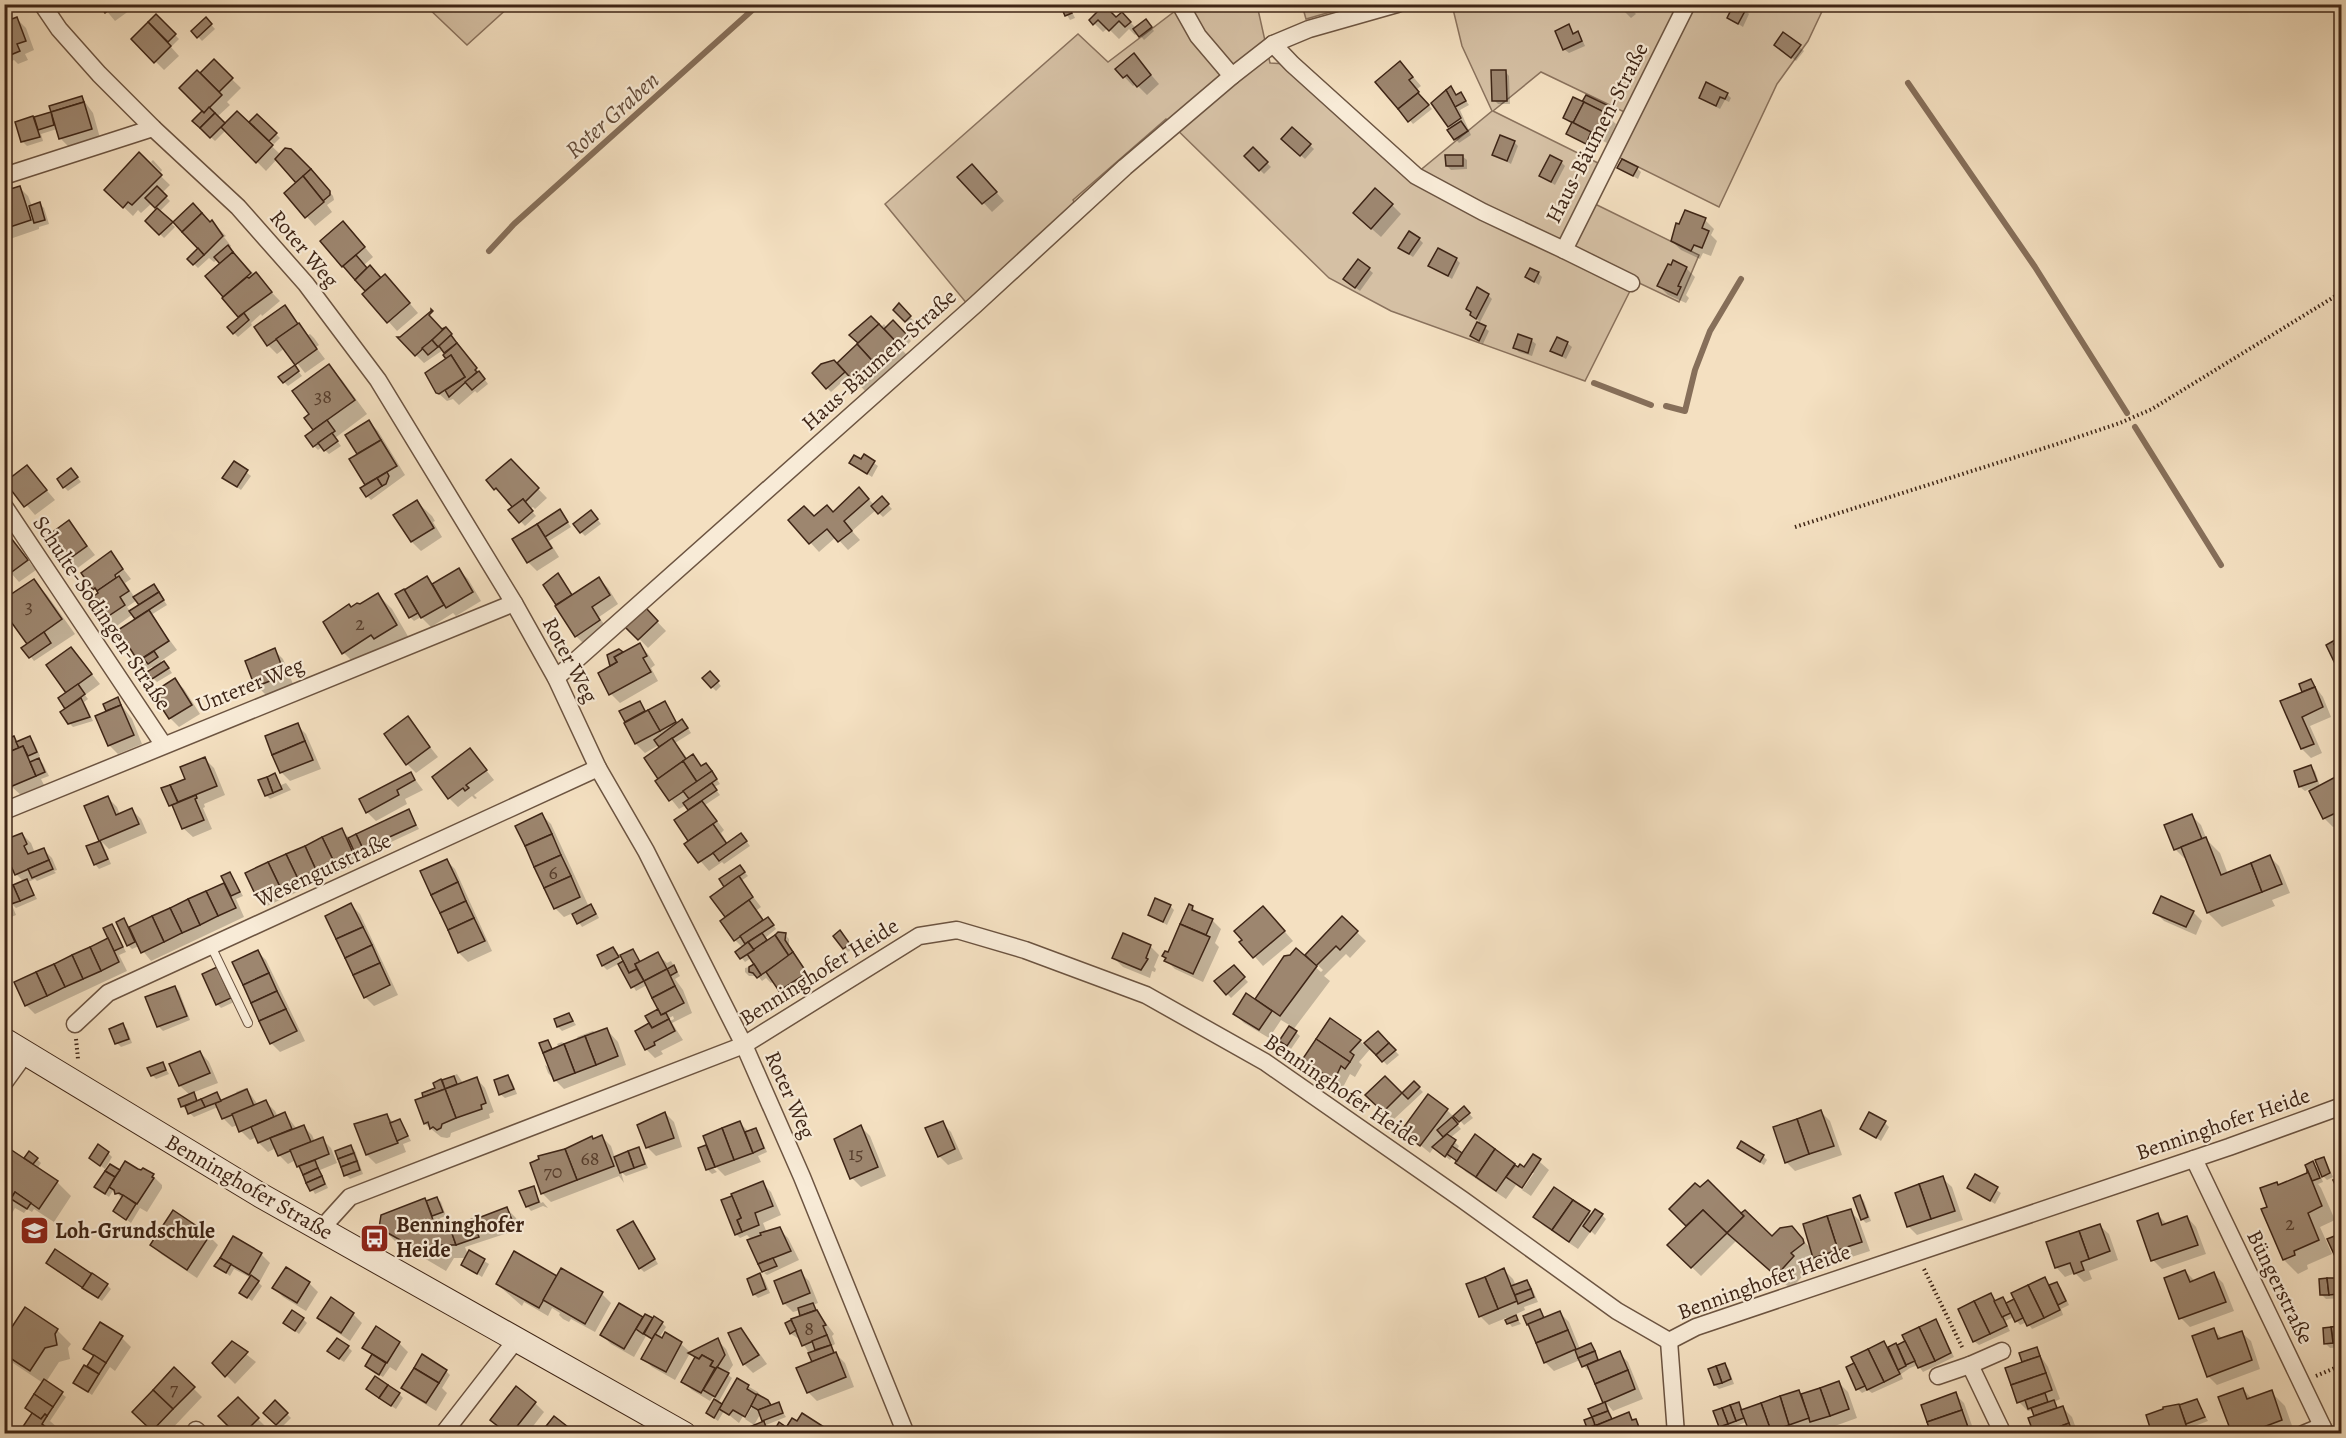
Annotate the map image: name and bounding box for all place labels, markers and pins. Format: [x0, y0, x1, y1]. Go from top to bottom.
place label: Benninghofer Heide [396, 1210, 524, 1265]
school or university icon: Loh-Grundschule [18, 1215, 50, 1247]
place label: Loh-Grundschule [55, 1216, 215, 1246]
bus stop icon: Benninghofer Heide [359, 1222, 391, 1254]

